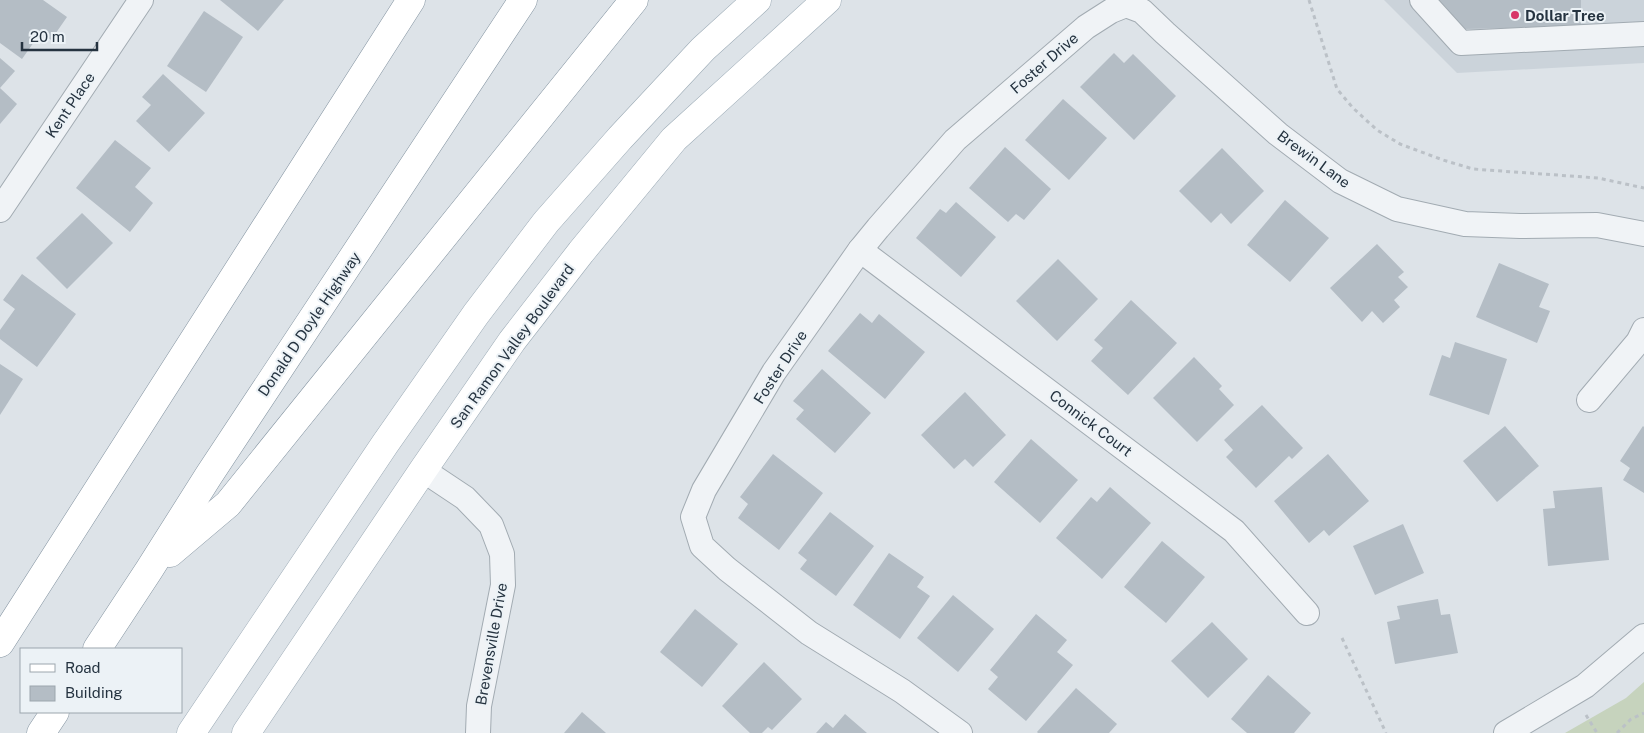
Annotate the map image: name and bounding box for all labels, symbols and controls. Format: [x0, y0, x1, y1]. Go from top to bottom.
place label: Dollar Tree [1525, 7, 1605, 24]
marker: Dollar Tree [1509, 9, 1521, 21]
scale bar [22, 20, 98, 52]
text: 20 m [30, 28, 65, 45]
street label: Foster Drive [1007, 29, 1081, 97]
street label: Kent Place [42, 69, 98, 141]
street label: Brewin Lane [1274, 127, 1354, 191]
street label: Donald D Doyle Highway [254, 249, 364, 399]
street label: San Ramon Valley Boulevard [447, 261, 577, 431]
street label: Foster Drive [750, 327, 810, 407]
street label: Connick Court [1046, 386, 1136, 460]
street label: Brevensville Drive [472, 581, 510, 707]
legend [20, 648, 182, 713]
text: Road [65, 659, 101, 676]
text: Building [65, 684, 123, 701]

